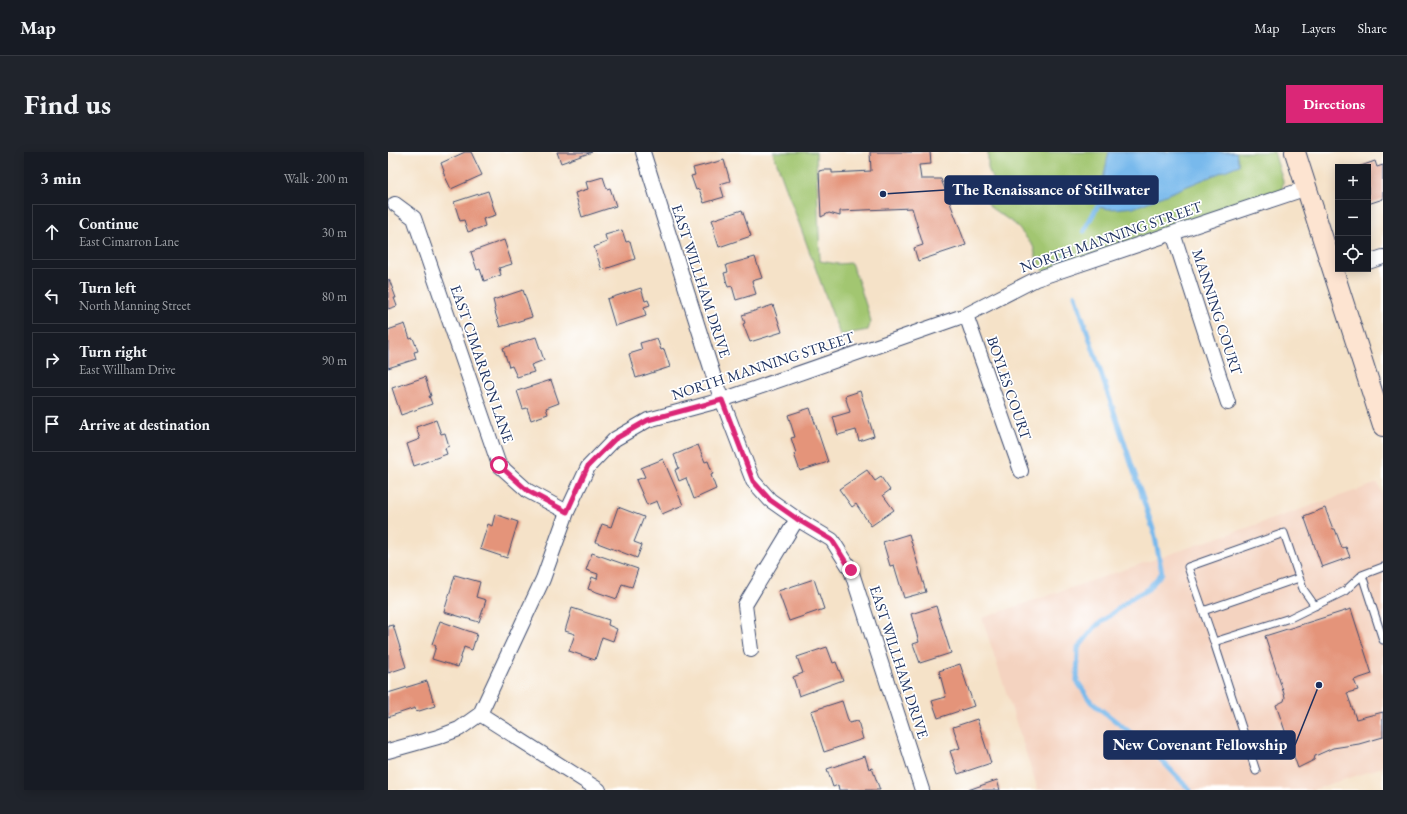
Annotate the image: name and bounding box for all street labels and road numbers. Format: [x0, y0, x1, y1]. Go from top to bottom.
street label: NORTH MANNING STREET [1017, 196, 1205, 277]
street label: EAST WILLHAM DRIVE [668, 202, 735, 360]
street label: MANNING COURT [1188, 247, 1247, 378]
street label: EAST CIMARRON LANE [447, 282, 519, 446]
street label: NORTH MANNING STREET [669, 327, 858, 404]
street label: BOYLES COURT [983, 334, 1036, 443]
street label: EAST WILLHAM DRIVE [866, 583, 933, 741]

